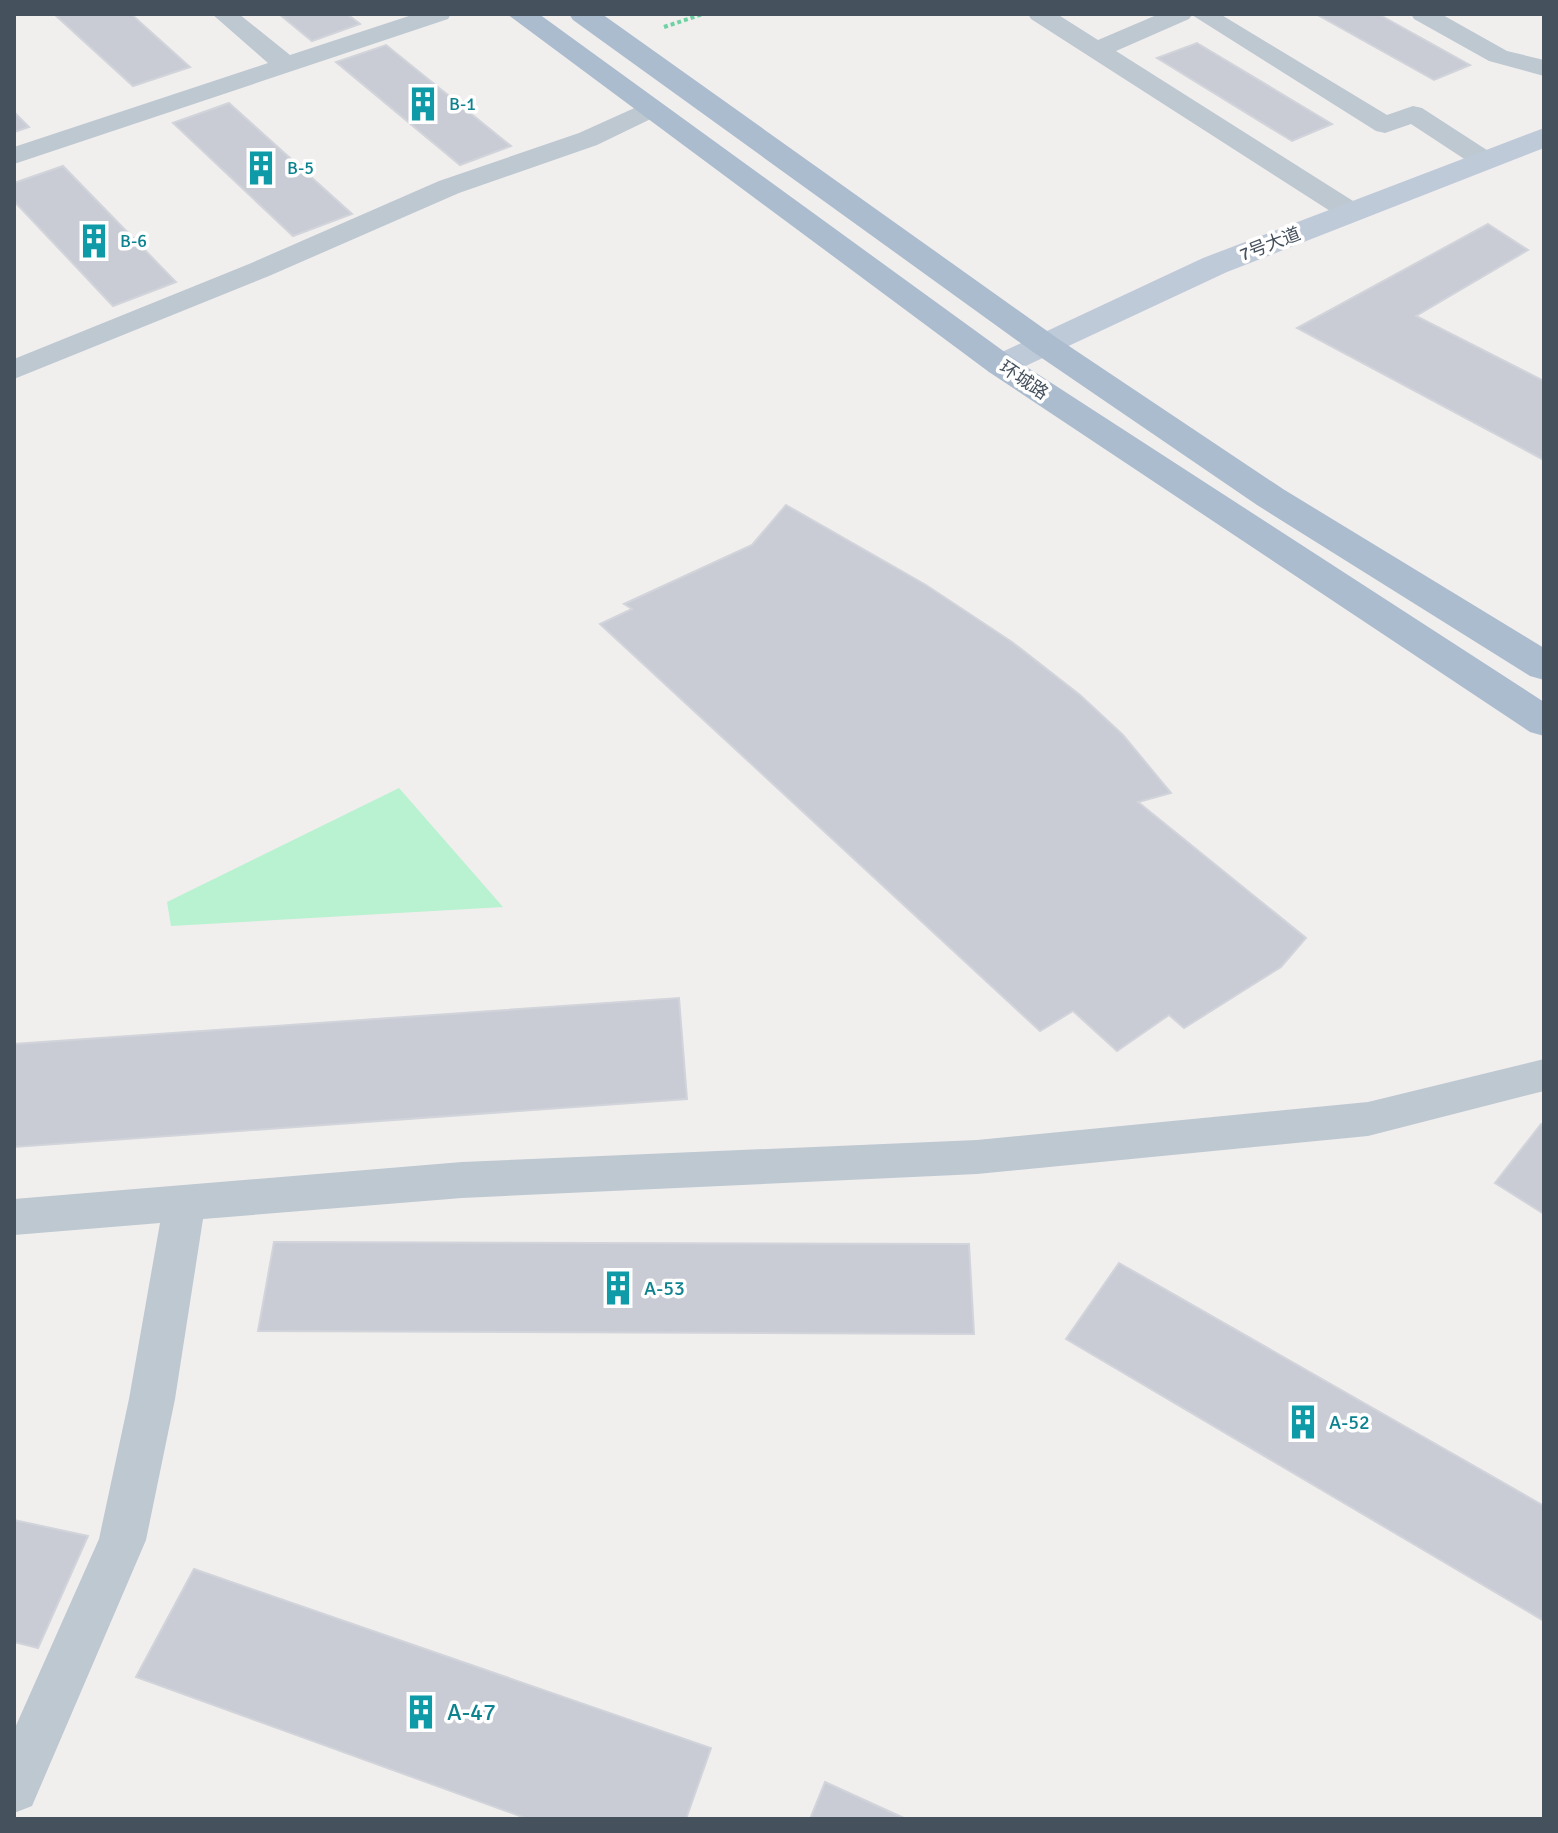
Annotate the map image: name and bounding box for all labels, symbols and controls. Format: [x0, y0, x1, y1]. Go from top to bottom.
building icon: B-1 [404, 85, 442, 123]
place label: B-1 [449, 93, 476, 115]
building icon: B-5 [242, 149, 280, 187]
place label: B-5 [287, 157, 314, 179]
building icon: B-6 [75, 222, 113, 260]
street label: 7号大道 [1236, 222, 1304, 266]
place label: B-6 [120, 230, 147, 252]
street label: 环城路 [995, 356, 1053, 404]
building icon: A-53 [599, 1269, 637, 1307]
place label: A-53 [644, 1276, 685, 1301]
building icon: A-52 [1284, 1403, 1322, 1441]
place label: A-52 [1329, 1410, 1370, 1435]
building icon: A-47 [402, 1693, 440, 1731]
place label: A-47 [447, 1697, 496, 1727]

